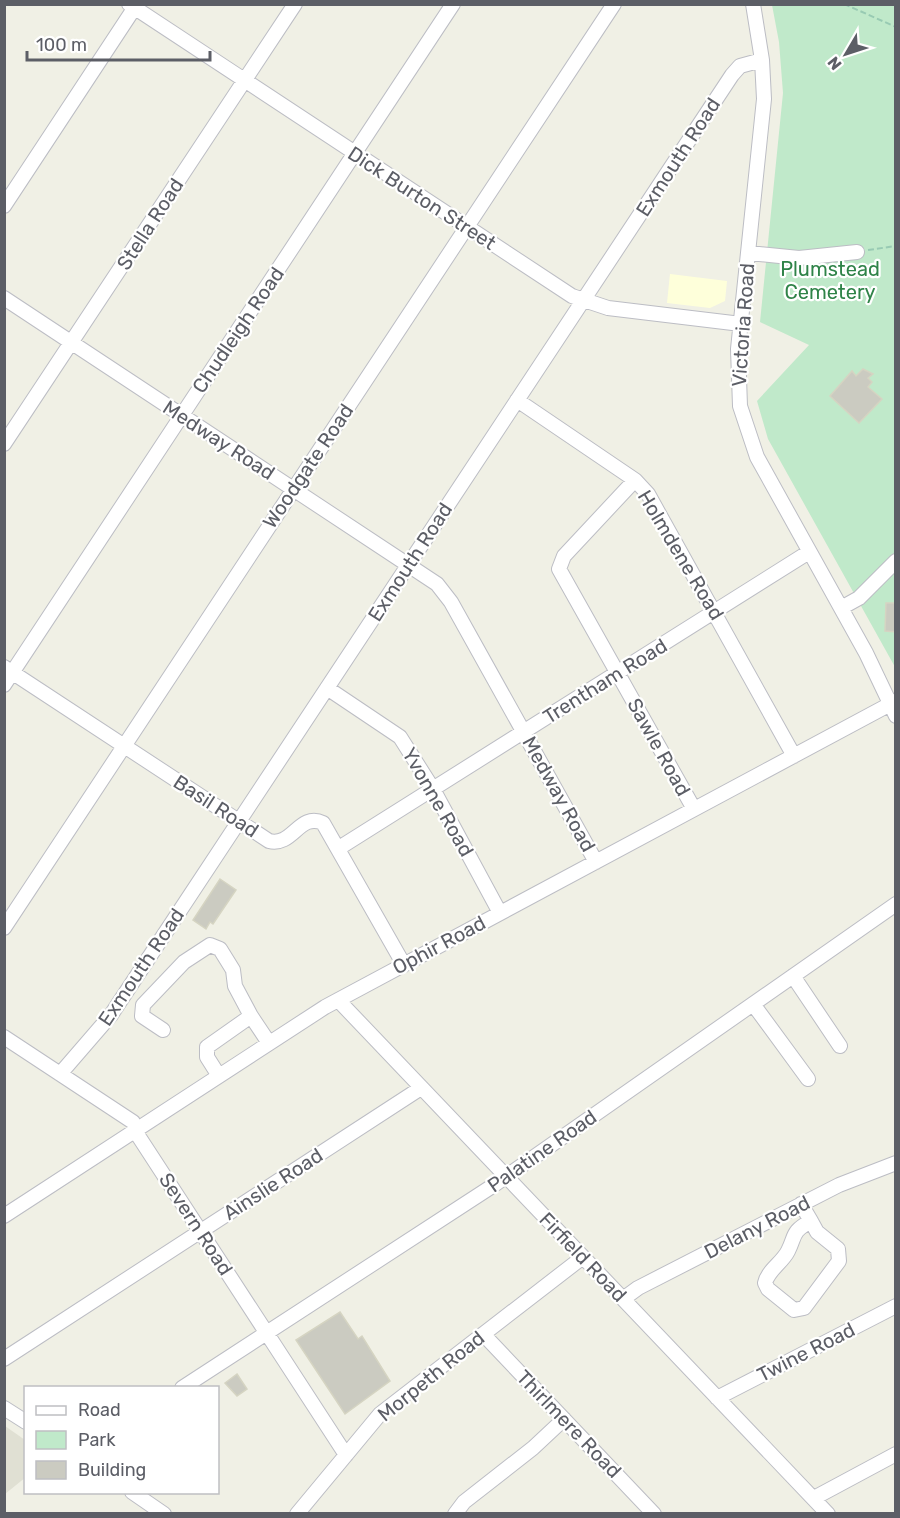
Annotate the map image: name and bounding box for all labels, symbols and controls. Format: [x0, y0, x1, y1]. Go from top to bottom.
scale bar [27, 24, 210, 62]
north arrow [816, 24, 876, 84]
text: 100 m [36, 34, 87, 56]
text: N [824, 53, 846, 74]
street label: Exmouth Road [631, 93, 725, 221]
street label: Dick Burton Street [343, 141, 501, 255]
street label: Stella Road [111, 174, 189, 274]
park label: Plumstead Cemetery [780, 257, 880, 304]
street label: Chudleigh Road [187, 262, 289, 398]
street label: Victoria Road [727, 262, 759, 388]
street label: Medway Road [159, 395, 279, 485]
street label: Woodgate Road [258, 399, 358, 533]
street label: Holmdene Road [633, 486, 729, 624]
street label: Exmouth Road [363, 498, 457, 626]
street label: Trentham Road [539, 633, 671, 729]
street label: Sawle Road [622, 694, 696, 800]
street label: Medway Road [517, 732, 601, 856]
street label: Yvonne Road [397, 743, 479, 861]
street label: Basil Road [169, 770, 263, 842]
street label: Exmouth Road [93, 904, 189, 1030]
street label: Ophir Road [388, 910, 490, 980]
street label: Palatine Road [483, 1105, 601, 1197]
street label: Ainslie Road [219, 1143, 327, 1225]
street label: Severn Road [154, 1168, 238, 1280]
street label: Delany Road [700, 1190, 814, 1264]
street label: Firfield Road [534, 1207, 632, 1307]
street label: Twine Road [753, 1317, 859, 1387]
street label: Morpeth Road [373, 1326, 489, 1426]
street label: Thirlmere Road [512, 1365, 626, 1483]
legend [24, 1386, 219, 1494]
text: Road [78, 1399, 121, 1421]
text: Park [78, 1429, 116, 1451]
text: Building [78, 1459, 146, 1481]

